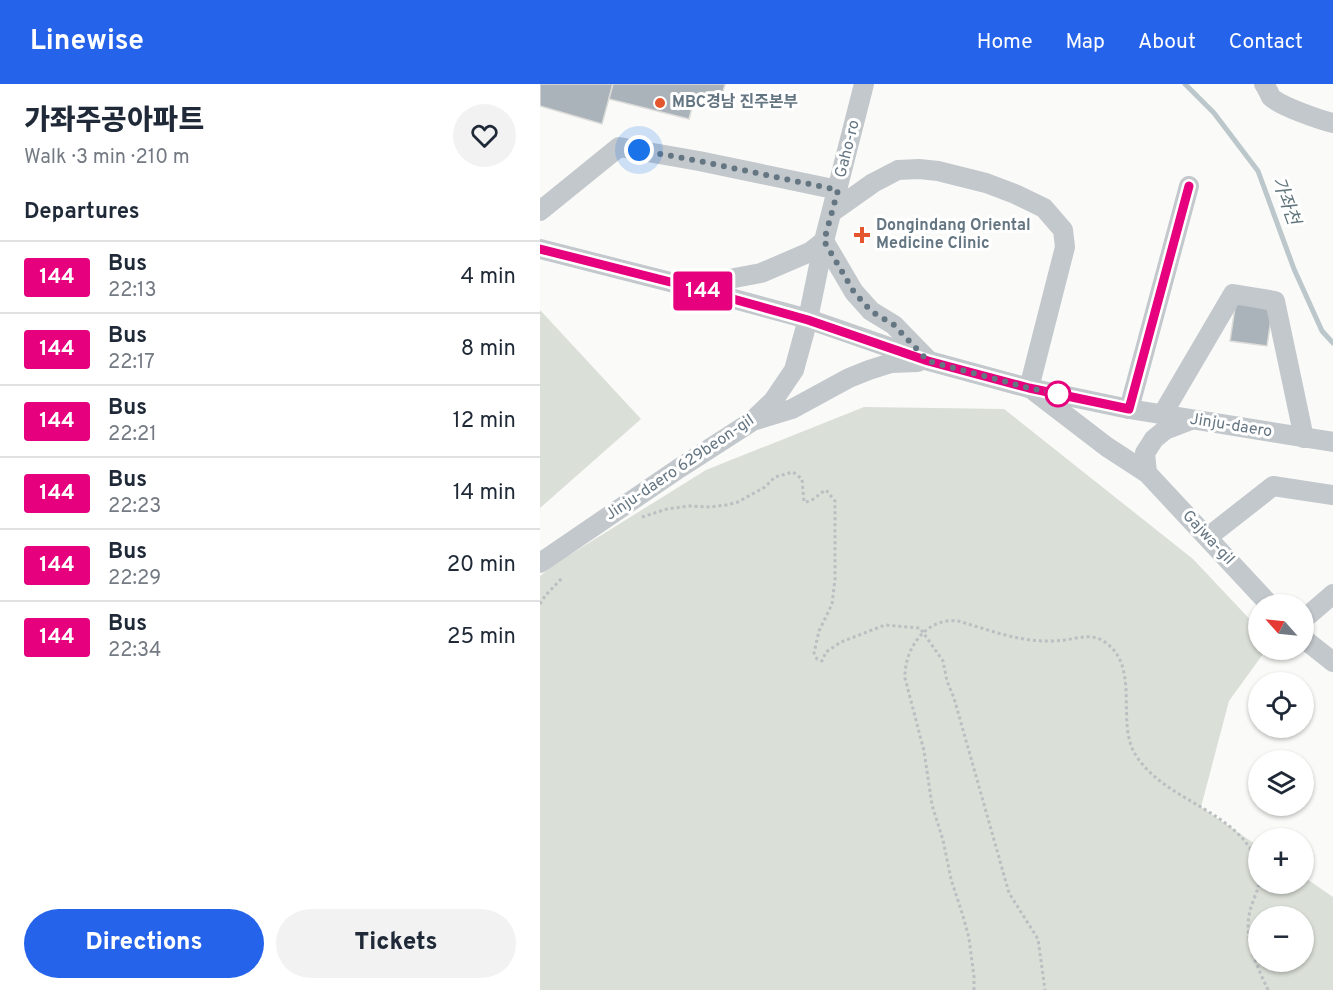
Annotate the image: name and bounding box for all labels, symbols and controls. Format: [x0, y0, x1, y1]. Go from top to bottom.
text: Linewise [30, 24, 144, 60]
text: Home [977, 29, 1033, 56]
text: Map [1066, 29, 1105, 56]
text: About [1138, 29, 1196, 56]
text: Contact [1229, 29, 1303, 56]
place label: MBC경남 진주본부 [672, 93, 798, 113]
marker: MBC경남 진주본부 [653, 96, 667, 110]
text: 가좌주공아파트 [24, 104, 204, 140]
button: heart [453, 104, 516, 167]
street label: Gaho-ro [831, 118, 865, 180]
your location [624, 135, 654, 165]
text: Walk · 3 min · 210 m [24, 145, 190, 171]
water label: 가좌천 [1266, 174, 1305, 231]
text: Departures [24, 199, 140, 226]
place label: Dongindang Oriental Medicine Clinic [876, 216, 1031, 254]
marker: Dongindang Oriental Medicine Clinic [853, 226, 871, 244]
text: Bus [108, 251, 147, 278]
text: 144 [39, 264, 75, 291]
text: 4 min [461, 264, 516, 291]
line badge: 144 [668, 272, 738, 310]
text: 22:13 [108, 278, 156, 304]
text: 144 [685, 278, 721, 305]
text: Bus [108, 323, 147, 350]
text: 144 [39, 336, 75, 363]
text: 8 min [461, 336, 516, 363]
text: 22:17 [108, 350, 155, 376]
unlabelled marker [1045, 381, 1071, 407]
text: Bus [108, 395, 147, 422]
text: 144 [39, 408, 75, 435]
text: 12 min [453, 408, 516, 435]
street label: Jinju-daero [1188, 410, 1274, 442]
street label: Jinju-daero 629beon-gil [602, 411, 758, 525]
text: 22:21 [108, 422, 157, 448]
text: Bus [108, 467, 147, 494]
text: 144 [39, 480, 75, 507]
text: 14 min [453, 480, 516, 507]
text: 22:23 [108, 494, 161, 520]
street label: Gajwa-gil [1178, 507, 1238, 569]
text: Bus [108, 539, 147, 566]
text: 144 [39, 552, 75, 579]
text: 20 min [447, 552, 516, 579]
text: 22:29 [108, 566, 161, 592]
north arrow [1248, 594, 1314, 660]
map controls [1248, 594, 1314, 972]
text: Bus [108, 611, 147, 638]
text: 144 [39, 624, 75, 651]
text: 25 min [447, 624, 516, 651]
text: 22:34 [108, 638, 161, 664]
button: locate [1248, 672, 1314, 738]
button: layers [1248, 750, 1314, 816]
button: + [1248, 828, 1314, 894]
button: − [1248, 906, 1314, 972]
button: Directions [24, 909, 264, 978]
button: Tickets [276, 909, 516, 978]

